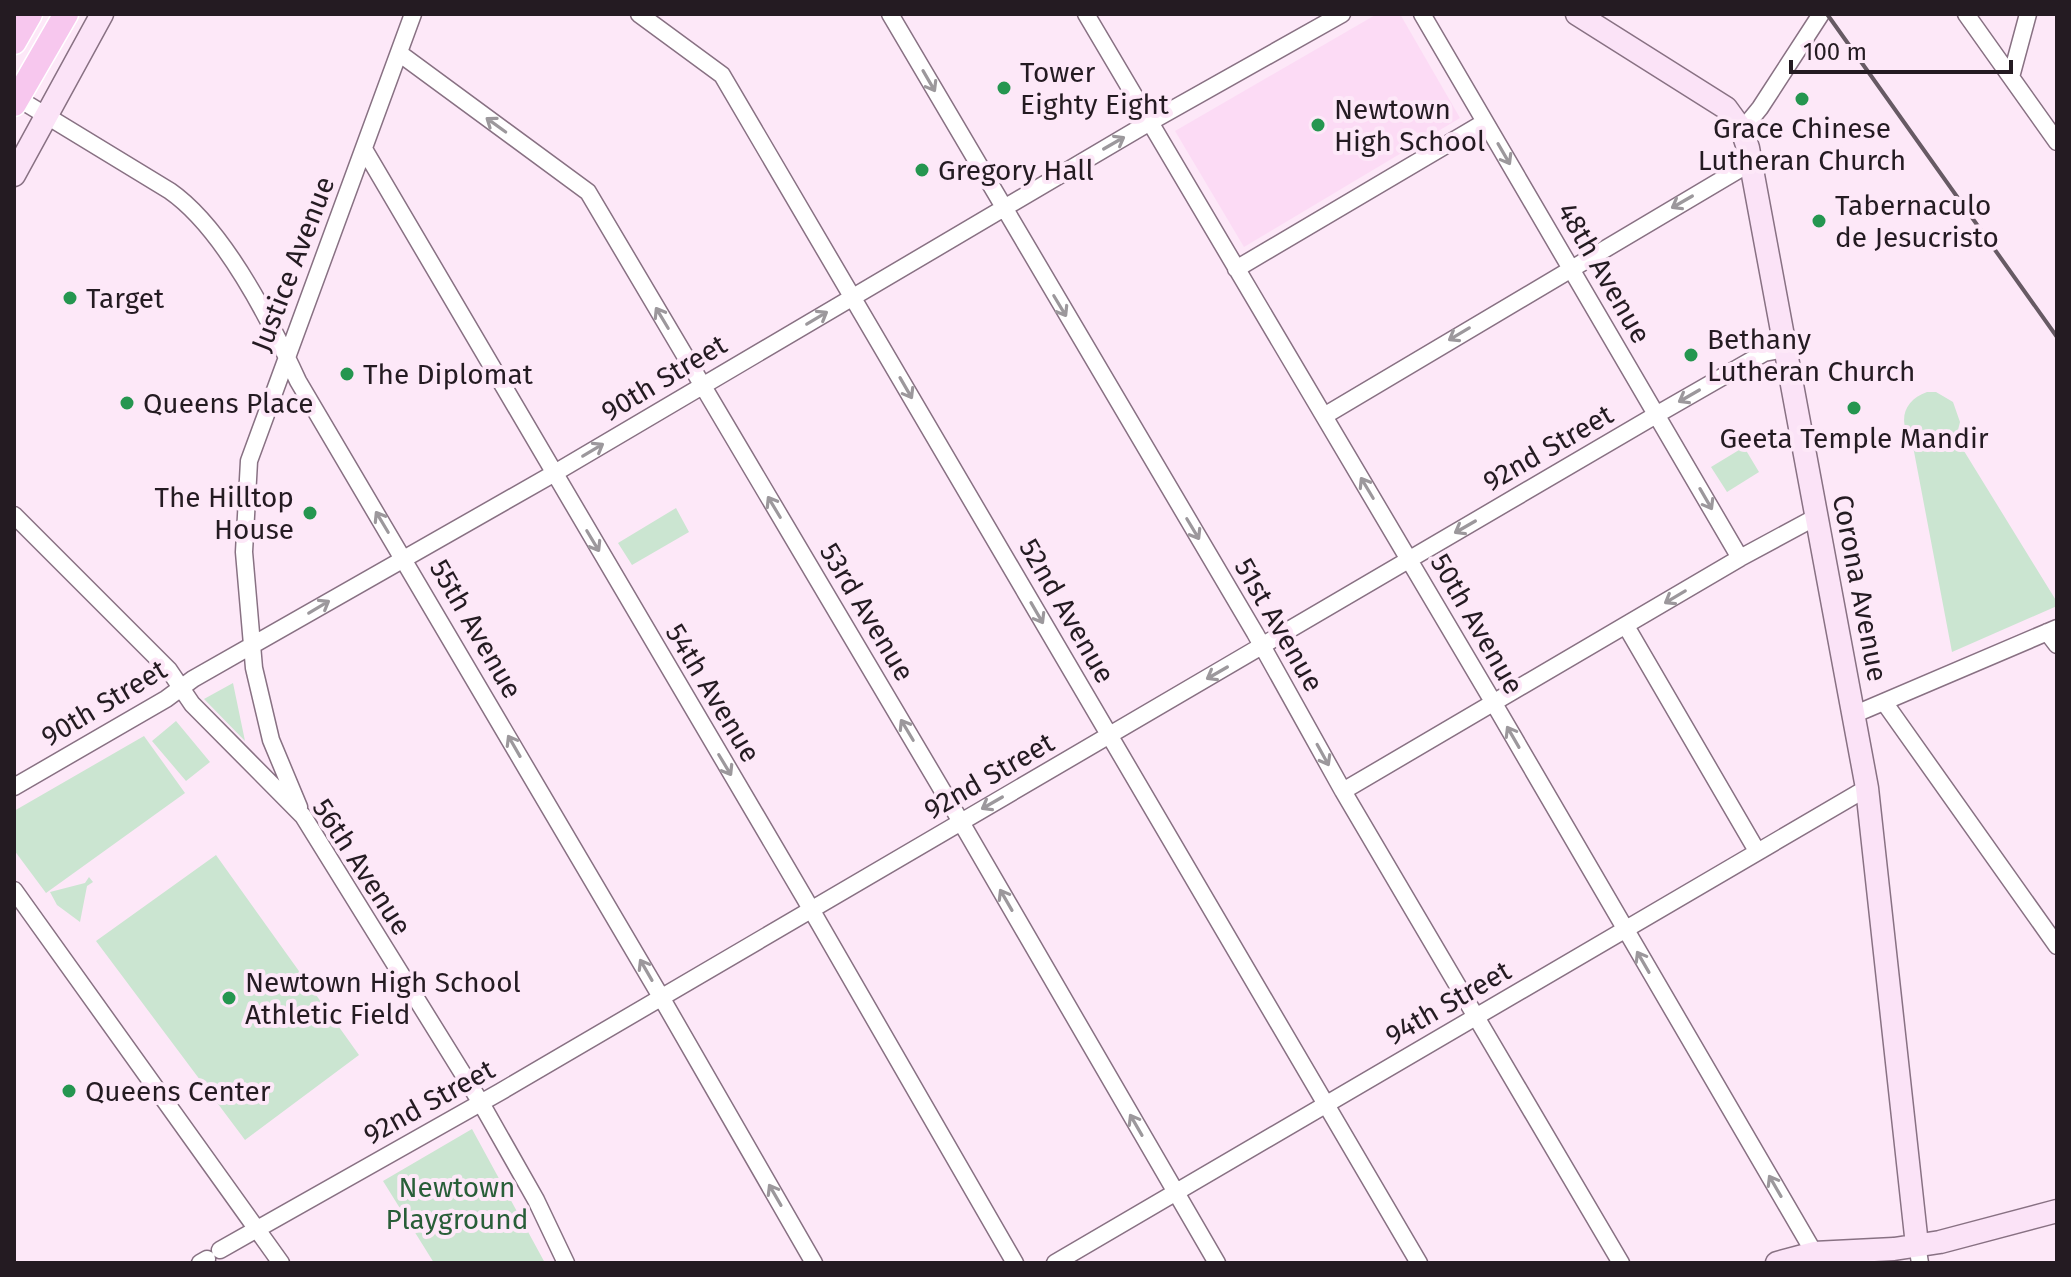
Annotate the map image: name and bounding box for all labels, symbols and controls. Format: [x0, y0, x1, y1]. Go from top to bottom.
scale bar [1791, 24, 2011, 74]
text: 100 m [1803, 38, 1867, 66]
place label: Tower Eighty Eight [1020, 56, 1170, 121]
one-way arrow [921, 69, 937, 92]
marker: Tower Eighty Eight [995, 79, 1013, 97]
marker: Grace Chinese Lutheran Church [1793, 90, 1811, 108]
place label: Newtown High School [1334, 93, 1485, 158]
place label: Grace Chinese Lutheran Church [1698, 112, 1906, 177]
marker: Newtown High School [1309, 116, 1327, 134]
one-way arrow [486, 117, 507, 134]
one-way arrow [1102, 135, 1125, 151]
one-way arrow [1496, 142, 1512, 165]
place label: Gregory Hall [938, 154, 1094, 187]
marker: Gregory Hall [913, 161, 931, 179]
street label: Justice Avenue [245, 172, 341, 356]
place label: Tabernaculo de Jesucristo [1835, 189, 1999, 254]
one-way arrow [1671, 195, 1695, 210]
street label: 48th Avenue [1550, 197, 1658, 349]
marker: Tabernaculo de Jesucristo [1810, 212, 1828, 230]
place label: Target [86, 282, 165, 315]
marker: Target [61, 289, 79, 307]
one-way arrow [1053, 294, 1069, 317]
one-way arrow [654, 307, 670, 330]
one-way arrow [805, 309, 828, 325]
place label: Bethany Lutheran Church [1707, 323, 1915, 388]
street label: 90th Street [595, 327, 733, 428]
one-way arrow [1448, 327, 1471, 343]
marker: Bethany Lutheran Church [1682, 346, 1700, 364]
place label: The Diplomat [363, 358, 534, 391]
marker: The Diplomat [338, 365, 356, 383]
one-way arrow [898, 376, 914, 399]
place label: Queens Place [143, 387, 313, 420]
one-way arrow [1678, 389, 1702, 404]
marker: Queens Place [118, 394, 136, 412]
street label: 92nd Street [1477, 397, 1620, 498]
marker: Geeta Temple Mandir [1845, 399, 1863, 417]
place label: Geeta Temple Mandir [1719, 422, 1989, 455]
one-way arrow [581, 442, 604, 458]
one-way arrow [1359, 477, 1375, 500]
place label: The Hilltop House [154, 481, 294, 546]
one-way arrow [1698, 487, 1714, 510]
street label: Corona Avenue [1826, 492, 1894, 684]
one-way arrow [766, 496, 782, 519]
marker: The Hilltop House [301, 504, 319, 522]
one-way arrow [374, 511, 390, 534]
one-way arrow [1185, 517, 1201, 540]
one-way arrow [1454, 519, 1477, 535]
one-way arrow [585, 529, 601, 552]
street label: 52nd Avenue [1012, 533, 1122, 689]
street label: 53rd Avenue [813, 537, 921, 687]
street label: 50th Avenue [1424, 548, 1530, 700]
street label: 51st Avenue [1228, 553, 1330, 697]
street label: 55th Avenue [423, 554, 529, 704]
one-way arrow [1664, 589, 1687, 605]
one-way arrow [307, 599, 330, 615]
one-way arrow [1029, 601, 1045, 624]
street label: 54th Avenue [659, 618, 767, 768]
street label: 90th Street [35, 652, 173, 753]
one-way arrow [1206, 665, 1229, 681]
one-way arrow [899, 719, 915, 742]
street label: 92nd Street [918, 725, 1061, 826]
one-way arrow [1505, 725, 1520, 749]
one-way arrow [506, 735, 522, 758]
one-way arrow [1316, 742, 1331, 766]
one-way arrow [717, 753, 733, 776]
street label: 56th Avenue [306, 793, 418, 941]
one-way arrow [981, 795, 1004, 811]
one-way arrow [998, 889, 1014, 912]
one-way arrow [1635, 951, 1651, 974]
street label: 94th Street [1379, 953, 1517, 1052]
one-way arrow [638, 959, 654, 982]
place label: Newtown High School Athletic Field [245, 966, 521, 1031]
marker: Newtown High School Athletic Field [220, 989, 238, 1007]
street label: 92nd Street [358, 1052, 501, 1151]
place label: Queens Center [85, 1075, 271, 1108]
marker: Queens Center [60, 1082, 78, 1100]
one-way arrow [1128, 1114, 1144, 1137]
park label: Newtown Playground [386, 1171, 528, 1236]
one-way arrow [1766, 1175, 1782, 1198]
one-way arrow [767, 1184, 782, 1208]

